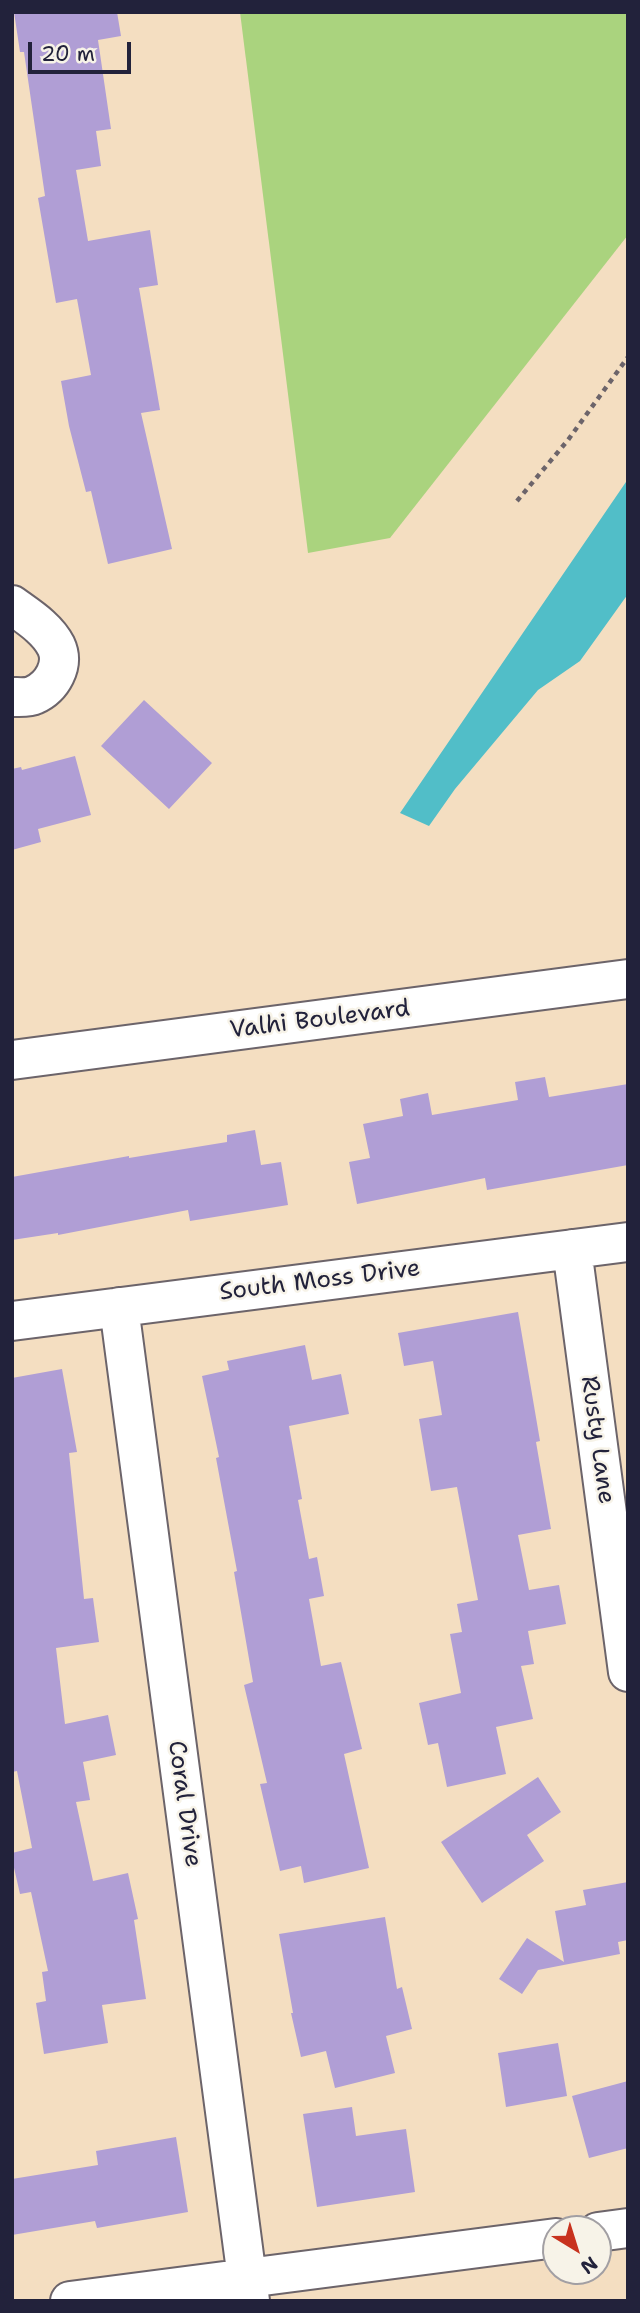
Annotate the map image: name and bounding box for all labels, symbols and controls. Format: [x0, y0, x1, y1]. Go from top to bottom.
scale bar [32, 28, 135, 72]
text: 20 m [41, 40, 95, 68]
street label: Valhi Boulevard [228, 995, 412, 1045]
street label: South Moss Drive [218, 1254, 422, 1308]
street label: Rusty Lane [574, 1374, 620, 1506]
street label: Coral Drive [161, 1739, 207, 1869]
north arrow [542, 2215, 612, 2285]
text: N [575, 2251, 603, 2280]

